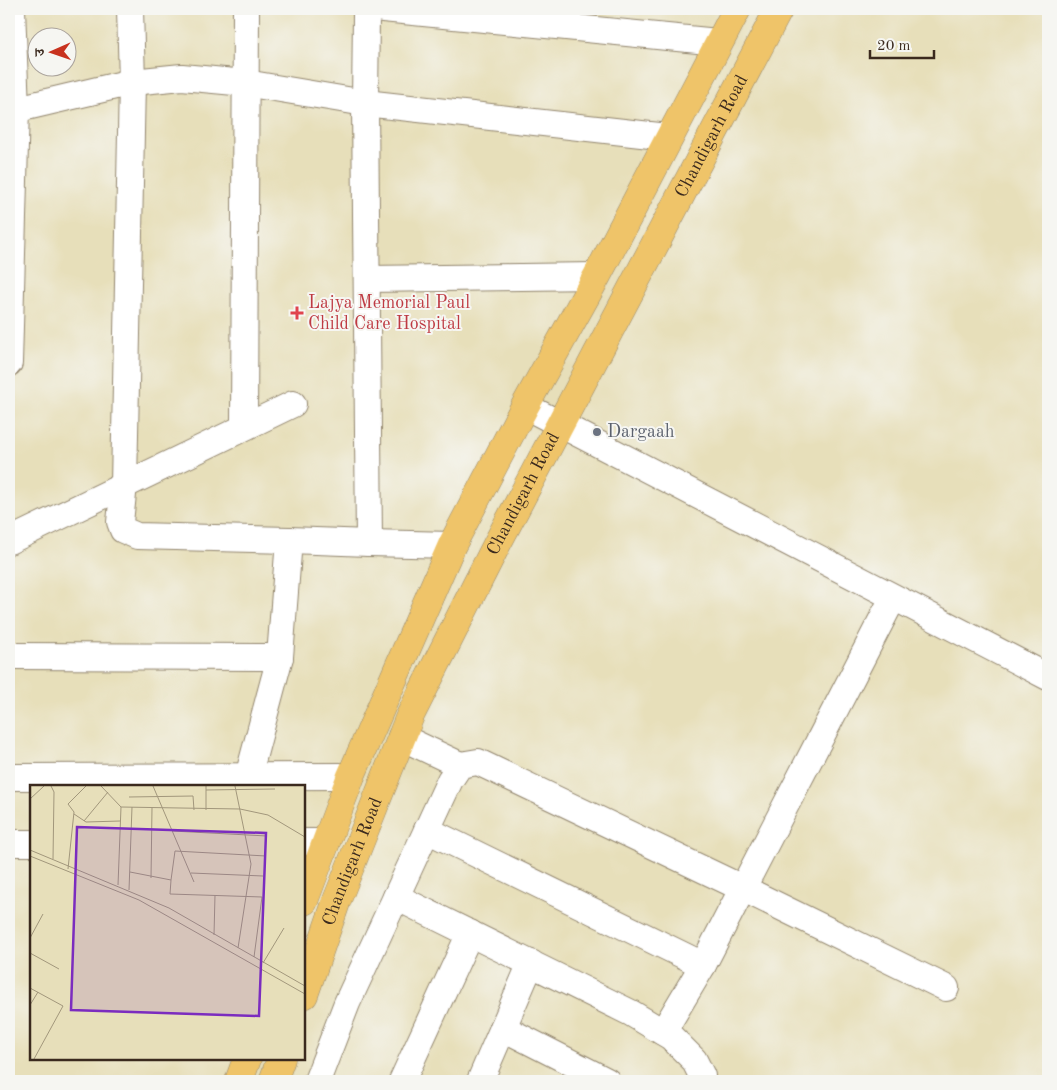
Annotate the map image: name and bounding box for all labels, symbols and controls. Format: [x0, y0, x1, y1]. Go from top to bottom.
north arrow [28, 28, 78, 78]
scale bar [870, 28, 933, 60]
text: 20 m [877, 39, 911, 54]
text: उ [33, 48, 47, 57]
street label: Chandigarh Road [672, 72, 751, 201]
place label: Lajya Memorial Paul Child Care Hospital [308, 294, 470, 333]
marker: Lajya Memorial Paul Child Care Hospital [290, 306, 304, 320]
place label: Dargaah [607, 423, 675, 441]
marker: Dargaah [591, 426, 603, 438]
street label: Chandigarh Road [484, 430, 563, 558]
inset map [30, 785, 305, 1060]
street label: Chandigarh Road [320, 795, 386, 928]

